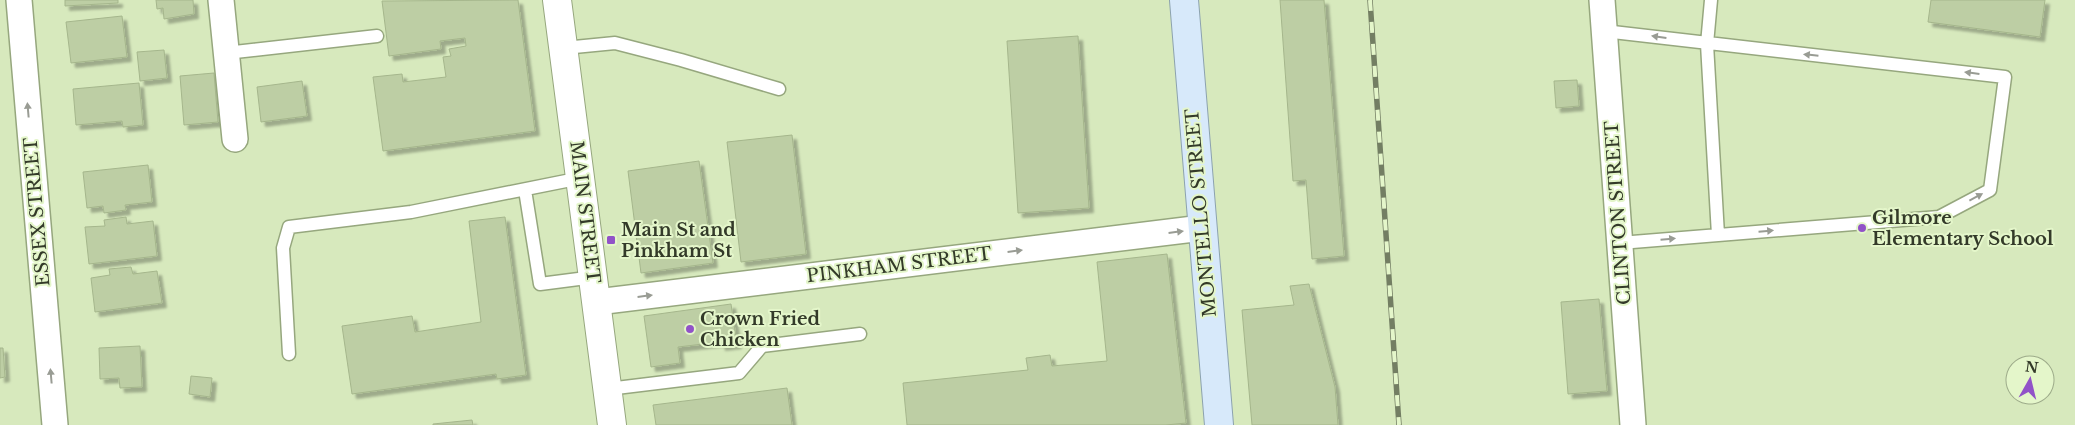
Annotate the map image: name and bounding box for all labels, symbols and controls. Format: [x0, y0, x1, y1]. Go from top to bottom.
one-way arrow [1650, 33, 1666, 41]
one-way arrow [1802, 51, 1818, 59]
one-way arrow [1964, 69, 1980, 77]
one-way arrow [24, 102, 32, 118]
street label: MONTELLO STREET [1181, 107, 1221, 318]
street label: CLINTON STREET [1601, 120, 1635, 306]
street label: ESSEX STREET [19, 136, 54, 287]
street label: MAIN STREET [565, 140, 605, 285]
one-way arrow [1969, 193, 1983, 201]
place label: Gilmore Elementary School [1872, 207, 2054, 250]
place label: Main St and Pinkham St [621, 219, 736, 262]
marker: Gilmore Elementary School [1856, 222, 1868, 234]
one-way arrow [1759, 226, 1775, 234]
one-way arrow [1169, 227, 1185, 235]
marker: Main St and Pinkham St [605, 234, 617, 246]
one-way arrow [1661, 235, 1677, 243]
street label: PINKHAM STREET [805, 243, 993, 287]
one-way arrow [1007, 247, 1023, 255]
one-way arrow [638, 292, 654, 300]
place label: Crown Fried Chicken [700, 308, 820, 351]
marker: Crown Fried Chicken [684, 323, 696, 335]
north arrow [2005, 355, 2055, 405]
text: N [2024, 357, 2040, 377]
one-way arrow [46, 368, 54, 384]

